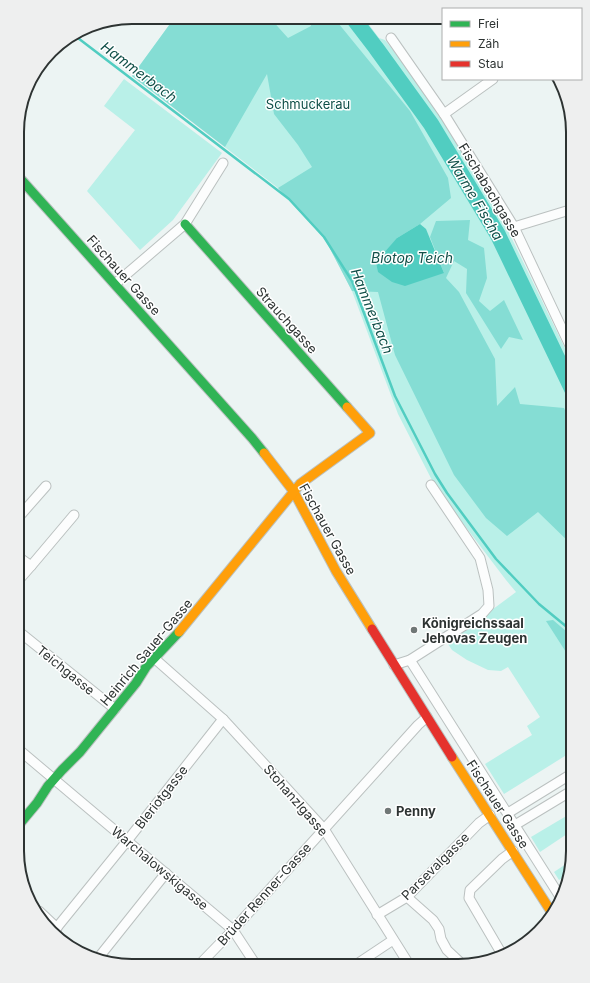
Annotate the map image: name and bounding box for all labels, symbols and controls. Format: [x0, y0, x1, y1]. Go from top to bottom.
legend [442, 8, 582, 80]
text: Frei [478, 16, 499, 31]
text: Zäh [478, 36, 499, 51]
water label: Hammerbach [98, 38, 181, 106]
text: Stau [478, 56, 504, 71]
park label: Schmuckerau [266, 96, 350, 112]
street label: Fischabachgasse [456, 140, 524, 240]
water label: Warme Fischa [444, 152, 507, 243]
street label: Fischauer Gasse [84, 232, 164, 318]
water label: Biotop Teich [371, 249, 453, 266]
water label: Hammerbach [348, 266, 397, 356]
street label: Strauchgasse [253, 283, 321, 357]
street label: Fischauer Gasse [296, 480, 360, 578]
street label: Heinrich Sauer-Gasse [97, 595, 195, 709]
place label: Königreichssaal Jehovas Zeugen [422, 615, 527, 646]
marker: Königreichssaal Jehovas Zeugen [409, 625, 419, 635]
street label: Teichgasse [34, 642, 98, 698]
street label: Fischauer Gasse [463, 757, 533, 851]
street label: Stohanzlgasse [260, 761, 332, 839]
street label: Bleriotgasse [131, 762, 191, 832]
place label: Penny [396, 803, 436, 819]
marker: Penny [383, 806, 393, 816]
street label: Warchalowskigasse [108, 823, 212, 913]
street label: Parsevalgasse [398, 829, 472, 903]
street label: Brüder Renner-Gasse [214, 839, 314, 949]

